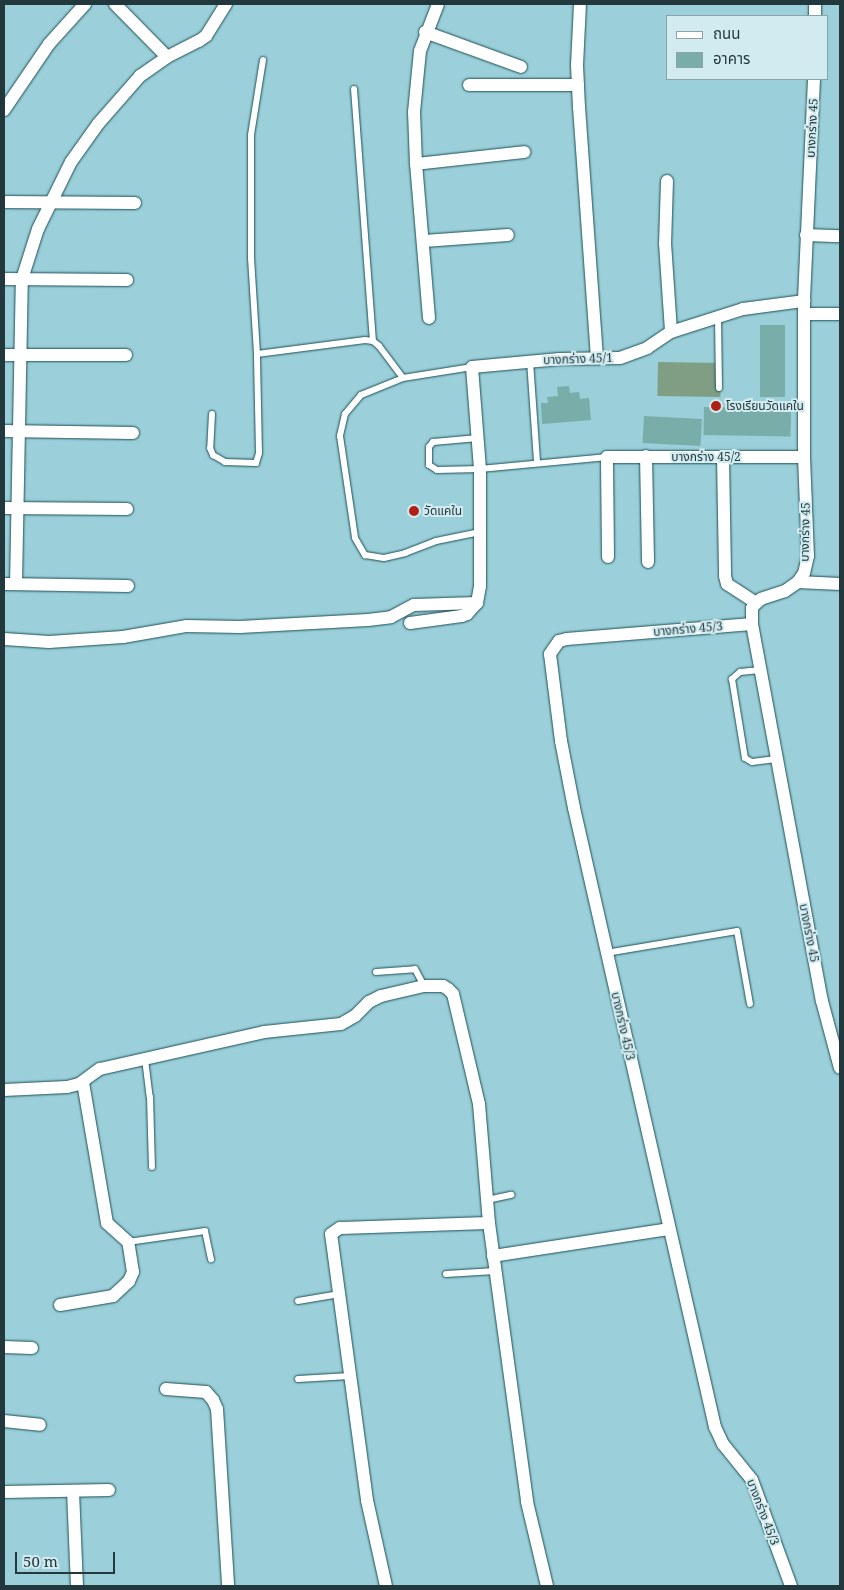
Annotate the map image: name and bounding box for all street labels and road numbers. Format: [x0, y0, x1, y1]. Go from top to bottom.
street label: บางกร่าง 45 [803, 98, 821, 158]
street label: บางกร่าง 45/1 [543, 351, 613, 367]
street label: บางกร่าง 45/2 [671, 450, 741, 464]
street label: บางกร่าง 45 [797, 502, 813, 562]
street label: บางกร่าง 45/3 [653, 619, 723, 639]
street label: บางกร่าง 45 [796, 902, 822, 964]
street label: บางกร่าง 45/3 [608, 990, 638, 1062]
street label: บางกร่าง 45/3 [744, 1477, 782, 1547]

